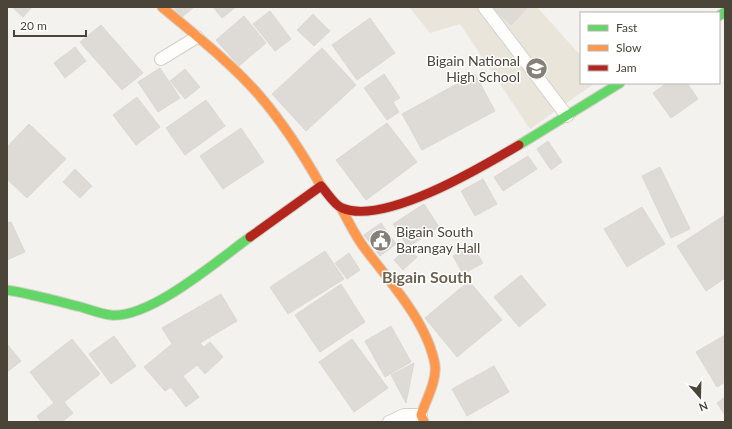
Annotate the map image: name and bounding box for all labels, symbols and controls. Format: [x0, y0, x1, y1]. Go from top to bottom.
scale bar [14, 12, 86, 38]
legend [580, 12, 720, 84]
text: 20 m [20, 18, 47, 33]
text: Fast [616, 20, 638, 35]
text: Slow [616, 40, 642, 55]
place label: Bigain National High School [427, 52, 520, 85]
school or university icon: Bigain National High School [523, 56, 549, 82]
text: Jam [616, 60, 637, 75]
place label: Bigain South Barangay Hall [396, 223, 480, 256]
public building icon: Bigain South Barangay Hall [367, 227, 393, 253]
district label: Bigain South [382, 267, 472, 286]
north arrow [680, 377, 720, 417]
text: N [697, 399, 710, 414]

